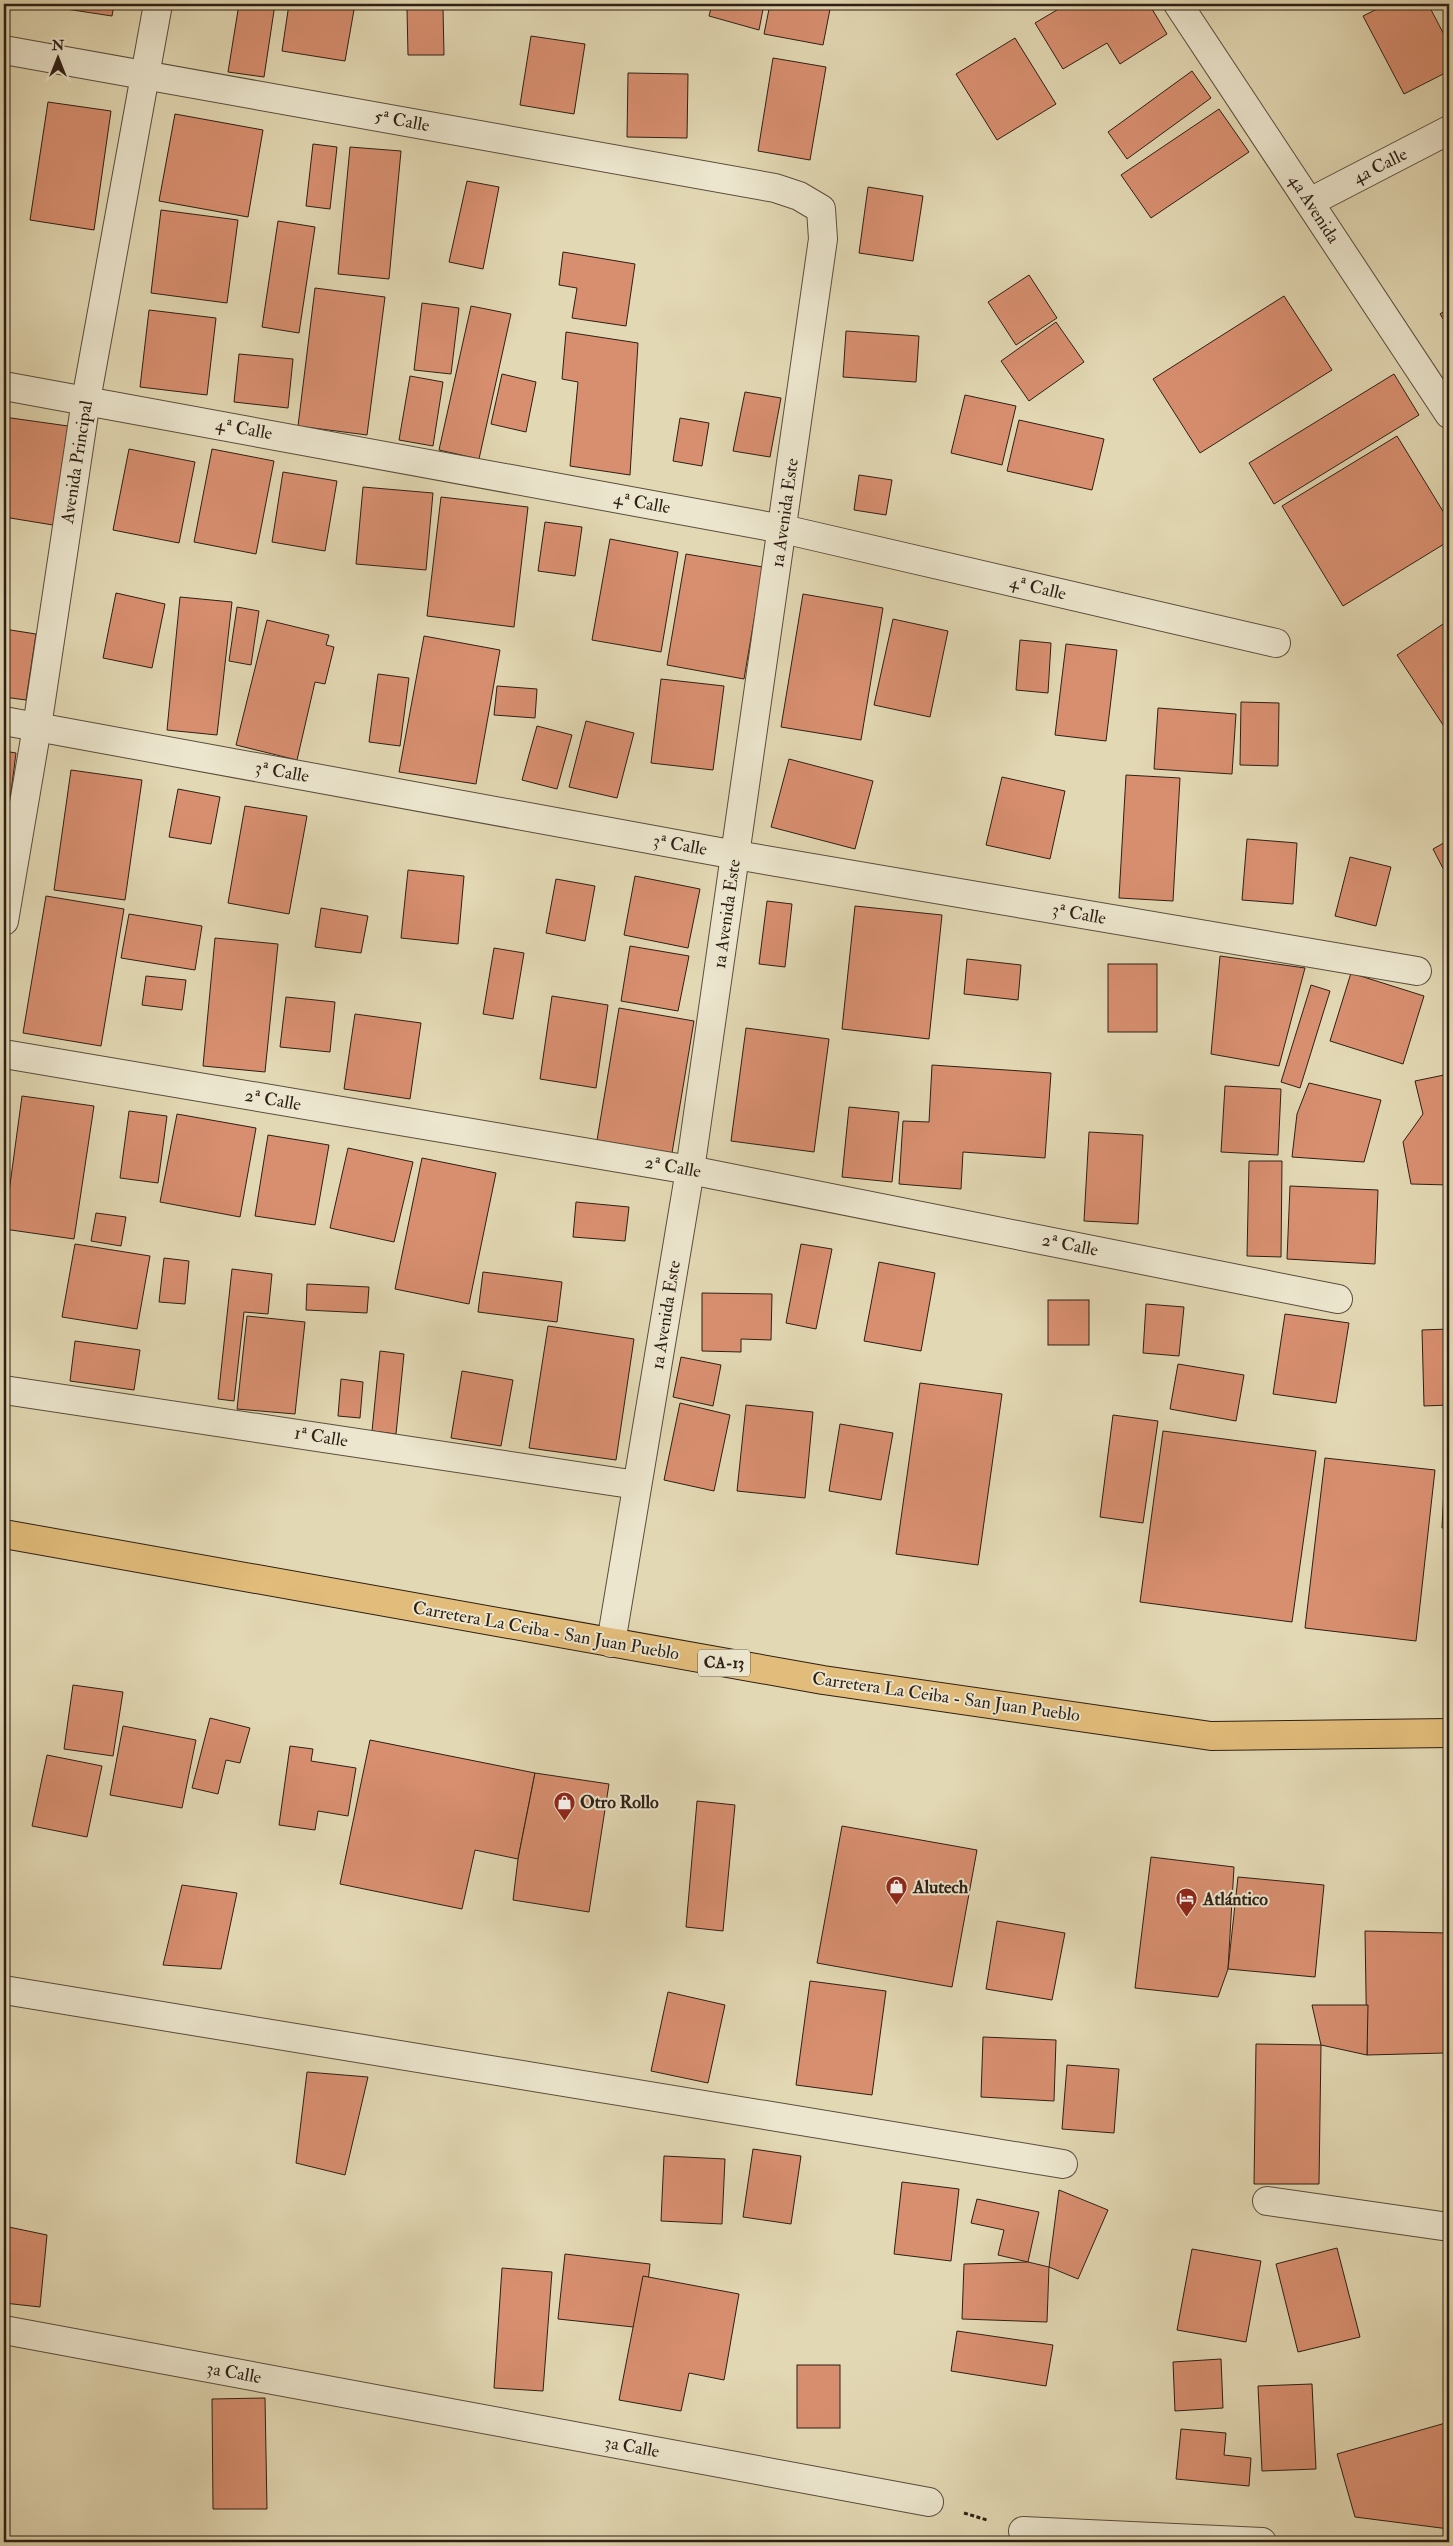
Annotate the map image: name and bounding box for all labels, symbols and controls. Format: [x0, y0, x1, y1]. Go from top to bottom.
north arrow [32, 32, 82, 82]
text: N [51, 37, 65, 54]
street label: 5ª Calle [373, 105, 432, 137]
street label: 4a Calle [1349, 142, 1412, 189]
street label: 4a Avenida [1283, 170, 1345, 248]
street label: Avenida Principal [56, 398, 98, 526]
street label: 4ª Calle [214, 413, 275, 445]
street label: 1a Avenida Este [766, 456, 804, 569]
street label: 4ª Calle [612, 487, 673, 519]
street label: 4ª Calle [1007, 570, 1069, 606]
street label: 3ª Calle [253, 756, 311, 788]
street label: 3ª Calle [651, 829, 709, 861]
street label: 1a Avenida Este [708, 857, 746, 970]
street label: 3ª Calle [1050, 898, 1108, 930]
street label: 2ª Calle [243, 1084, 303, 1116]
street label: 2ª Calle [643, 1151, 703, 1183]
street label: 2ª Calle [1040, 1228, 1101, 1262]
street label: 1a Avenida Este [646, 1258, 686, 1371]
street label: 1ª Calle [293, 1421, 350, 1453]
street label: Carretera La Ceiba - San Juan Pueblo [411, 1596, 681, 1666]
road number: CA-13 [698, 1650, 750, 1676]
street label: Carretera La Ceiba - San Juan Pueblo [811, 1667, 1082, 1727]
shop icon: Otro Rollo [552, 1790, 576, 1821]
place label: Otro Rollo [580, 1791, 659, 1814]
shop icon: Alutech [885, 1875, 909, 1906]
place label: Alutech [912, 1876, 969, 1899]
hotel icon: Atlántico [1175, 1887, 1199, 1918]
place label: Atlántico [1202, 1888, 1268, 1911]
street label: 3a Calle [205, 2357, 264, 2389]
street label: 3a Calle [603, 2431, 662, 2463]

